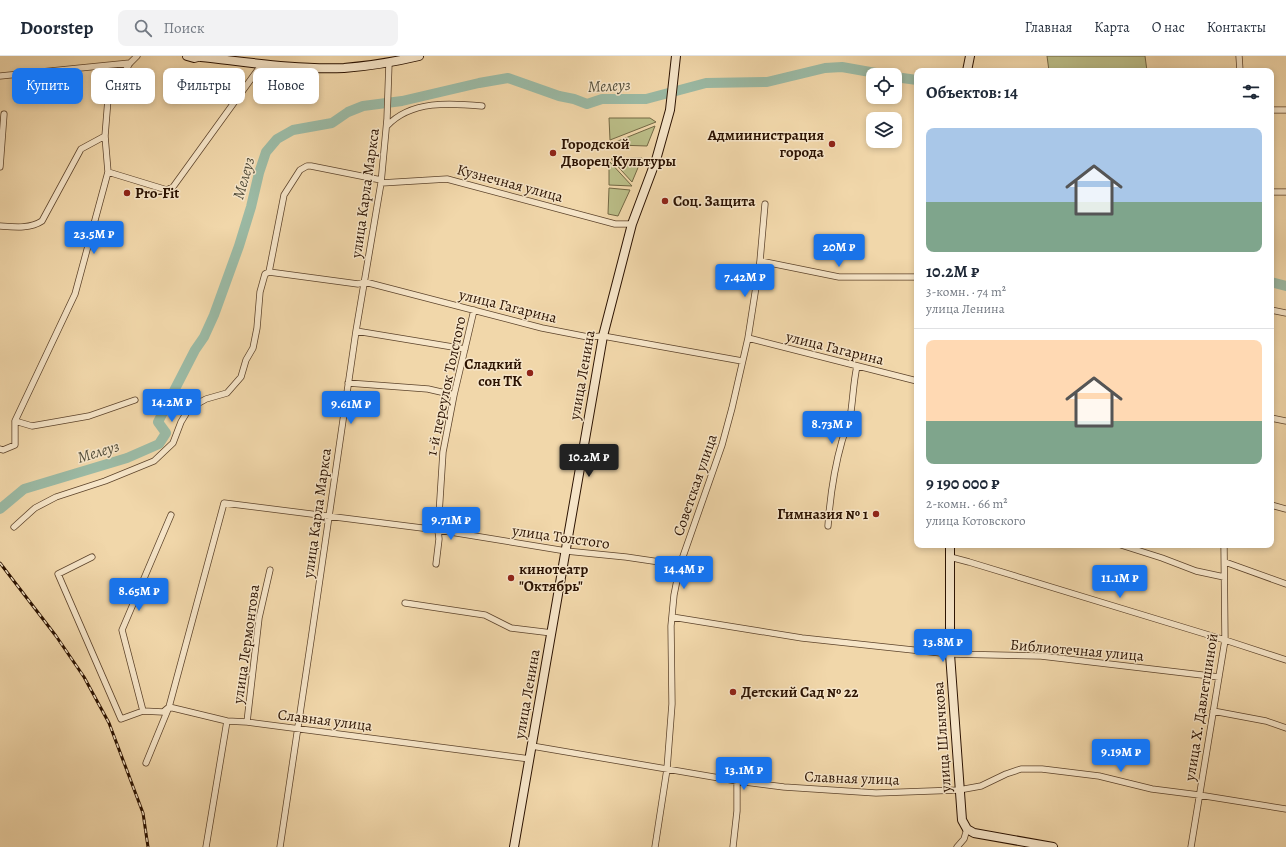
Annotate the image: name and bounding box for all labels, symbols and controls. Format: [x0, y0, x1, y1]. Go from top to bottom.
search box [118, 10, 398, 46]
text: Doorstep [20, 15, 94, 41]
icon: search [132, 17, 154, 39]
text: Поиск [164, 18, 205, 38]
text: Главная [1025, 18, 1072, 37]
text: Карта [1094, 18, 1130, 37]
text: О нас [1152, 18, 1185, 37]
text: Контакты [1207, 18, 1266, 37]
chip: Купить [12, 68, 83, 104]
chip: Снять [91, 68, 155, 104]
chip: Фильтры [163, 68, 245, 104]
chip: Новое [253, 68, 319, 104]
map controls [866, 68, 902, 148]
button: locate [866, 68, 902, 104]
water label: Мелеуз [587, 74, 631, 98]
text: Объектов: 14 [926, 81, 1018, 104]
icon: filters [1240, 81, 1262, 103]
button: layers [866, 112, 902, 148]
place label: Адмиинистрация города [707, 125, 825, 162]
street label: улица Карла Маркса [346, 127, 384, 260]
place label: Городской Дворец Культуры [561, 134, 676, 171]
marker: Адмиинистрация города [827, 139, 837, 149]
marker: Городской Дворец Культуры [548, 148, 558, 158]
water label: Мелеуз [227, 154, 260, 202]
icon: home [1058, 154, 1130, 226]
street label: Кузнечная улица [455, 159, 565, 207]
place label: Pro-Fit [135, 183, 179, 203]
marker: Pro-Fit [122, 188, 132, 198]
place label: Соц. Защита [673, 191, 756, 211]
marker: Соц. Защита [660, 196, 670, 206]
pin: 23.5M ₽ [57, 221, 131, 255]
text: 23.5M ₽ [74, 225, 114, 242]
pin: 20M ₽ [811, 234, 867, 268]
text: 20M ₽ [823, 238, 855, 255]
text: 10.2M ₽ [926, 260, 979, 283]
pin: 7.42M ₽ [708, 264, 782, 298]
text: 7.42M ₽ [724, 268, 766, 285]
text: 3-комн. · 74 m² [926, 283, 1006, 300]
street label: улица Гагарина [456, 284, 559, 328]
text: улица Ленина [926, 300, 1005, 317]
street label: 1-й переулок Толстого [421, 314, 471, 458]
street label: улица Гагарина [783, 326, 886, 370]
street label: улица Ленина [564, 329, 600, 422]
place label: Сладкий сон ТК [464, 354, 522, 391]
icon: home [1058, 366, 1130, 438]
marker: Сладкий сон ТК [525, 368, 535, 378]
pin: 14.2M ₽ [135, 389, 209, 423]
pin: 9.61M ₽ [314, 391, 388, 425]
text: 14.2M ₽ [152, 393, 192, 410]
text: 9.61M ₽ [331, 395, 371, 412]
pin: 8.73M ₽ [795, 411, 869, 445]
text: 8.73M ₽ [812, 415, 852, 432]
street label: Советская улица [668, 431, 722, 539]
water label: Мелеуз [75, 435, 122, 469]
pin: 10.2M ₽ [552, 444, 626, 478]
street label: улица Карла Маркса [298, 447, 336, 580]
text: 10.2M ₽ [569, 448, 609, 465]
text: 9 190 000 ₽ [926, 472, 1000, 495]
text: 2-комн. · 66 m² [926, 495, 1008, 512]
place label: Гимназия № 1 [777, 504, 869, 524]
pin: 9.71M ₽ [414, 507, 488, 541]
marker: Гимназия № 1 [871, 509, 881, 519]
text: 9.71M ₽ [431, 511, 471, 528]
text: улица Котовского [926, 512, 1025, 529]
street label: улица Толстого [510, 520, 611, 554]
pin: 14.4M ₽ [647, 556, 721, 590]
place label: кинотеатр "Октябрь" [519, 559, 588, 596]
text: 14.4M ₽ [664, 560, 704, 577]
pin: 11.1M ₽ [1083, 565, 1157, 599]
text: 11.1M ₽ [1101, 569, 1139, 586]
marker: кинотеатр "Октябрь" [506, 573, 516, 583]
pin: 8.65M ₽ [102, 578, 176, 612]
text: 8.65M ₽ [118, 582, 160, 599]
street label: улица Лермонтова [228, 583, 264, 706]
pin: 13.8M ₽ [906, 629, 980, 663]
street label: улица Х. Давлетшиной [1179, 632, 1223, 783]
text: 13.8M ₽ [923, 633, 963, 650]
street label: Библиотечная улица [1009, 634, 1145, 666]
street label: улица Ленина [509, 648, 545, 741]
street label: улица Шлычкова [928, 681, 956, 794]
place label: Детский Сад № 22 [741, 682, 859, 702]
marker: Детский Сад № 22 [728, 687, 738, 697]
street label: Славная улица [277, 704, 373, 736]
pin: 9.19M ₽ [1084, 739, 1158, 773]
text: 9.19M ₽ [1101, 743, 1141, 760]
pin: 13.1M ₽ [707, 757, 781, 791]
text: 13.1M ₽ [725, 761, 763, 778]
street label: Славная улица [804, 766, 900, 790]

